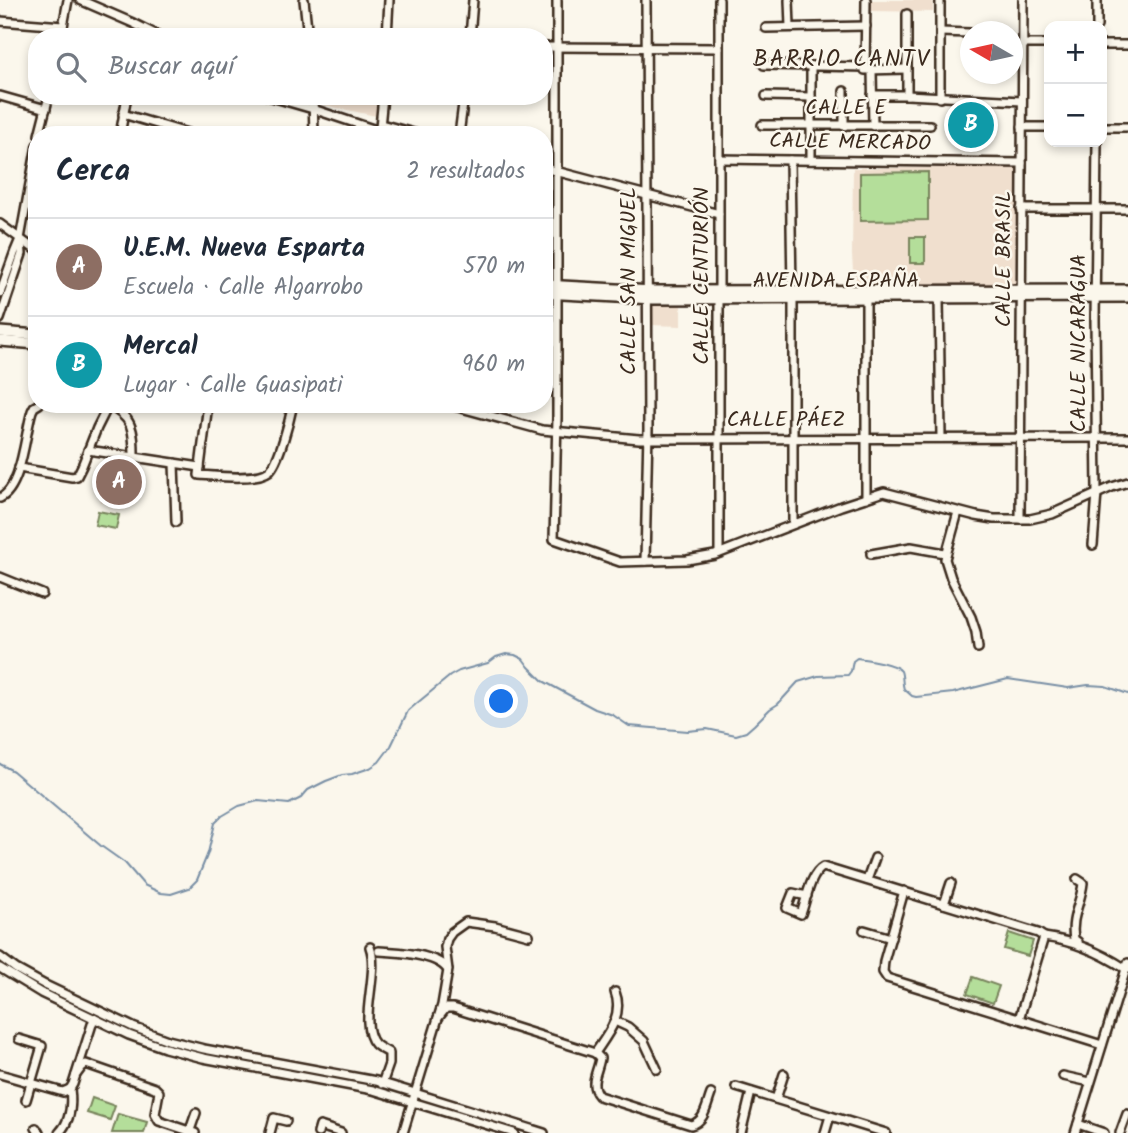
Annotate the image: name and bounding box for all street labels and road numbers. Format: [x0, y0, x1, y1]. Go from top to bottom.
street label: CALLE E [805, 92, 887, 125]
street label: CALLE MERCADO [769, 125, 931, 161]
street label: CALLE SAN MIGUEL [613, 187, 646, 375]
street label: CALLE CENTURIÓN [686, 187, 719, 365]
street label: CALLE BRASIL [988, 191, 1021, 327]
street label: CALLE NICARAGUA [1063, 254, 1096, 432]
street label: AVENIDA ESPAÑA [753, 265, 919, 298]
street label: CALLE PÁEZ [727, 404, 845, 437]

